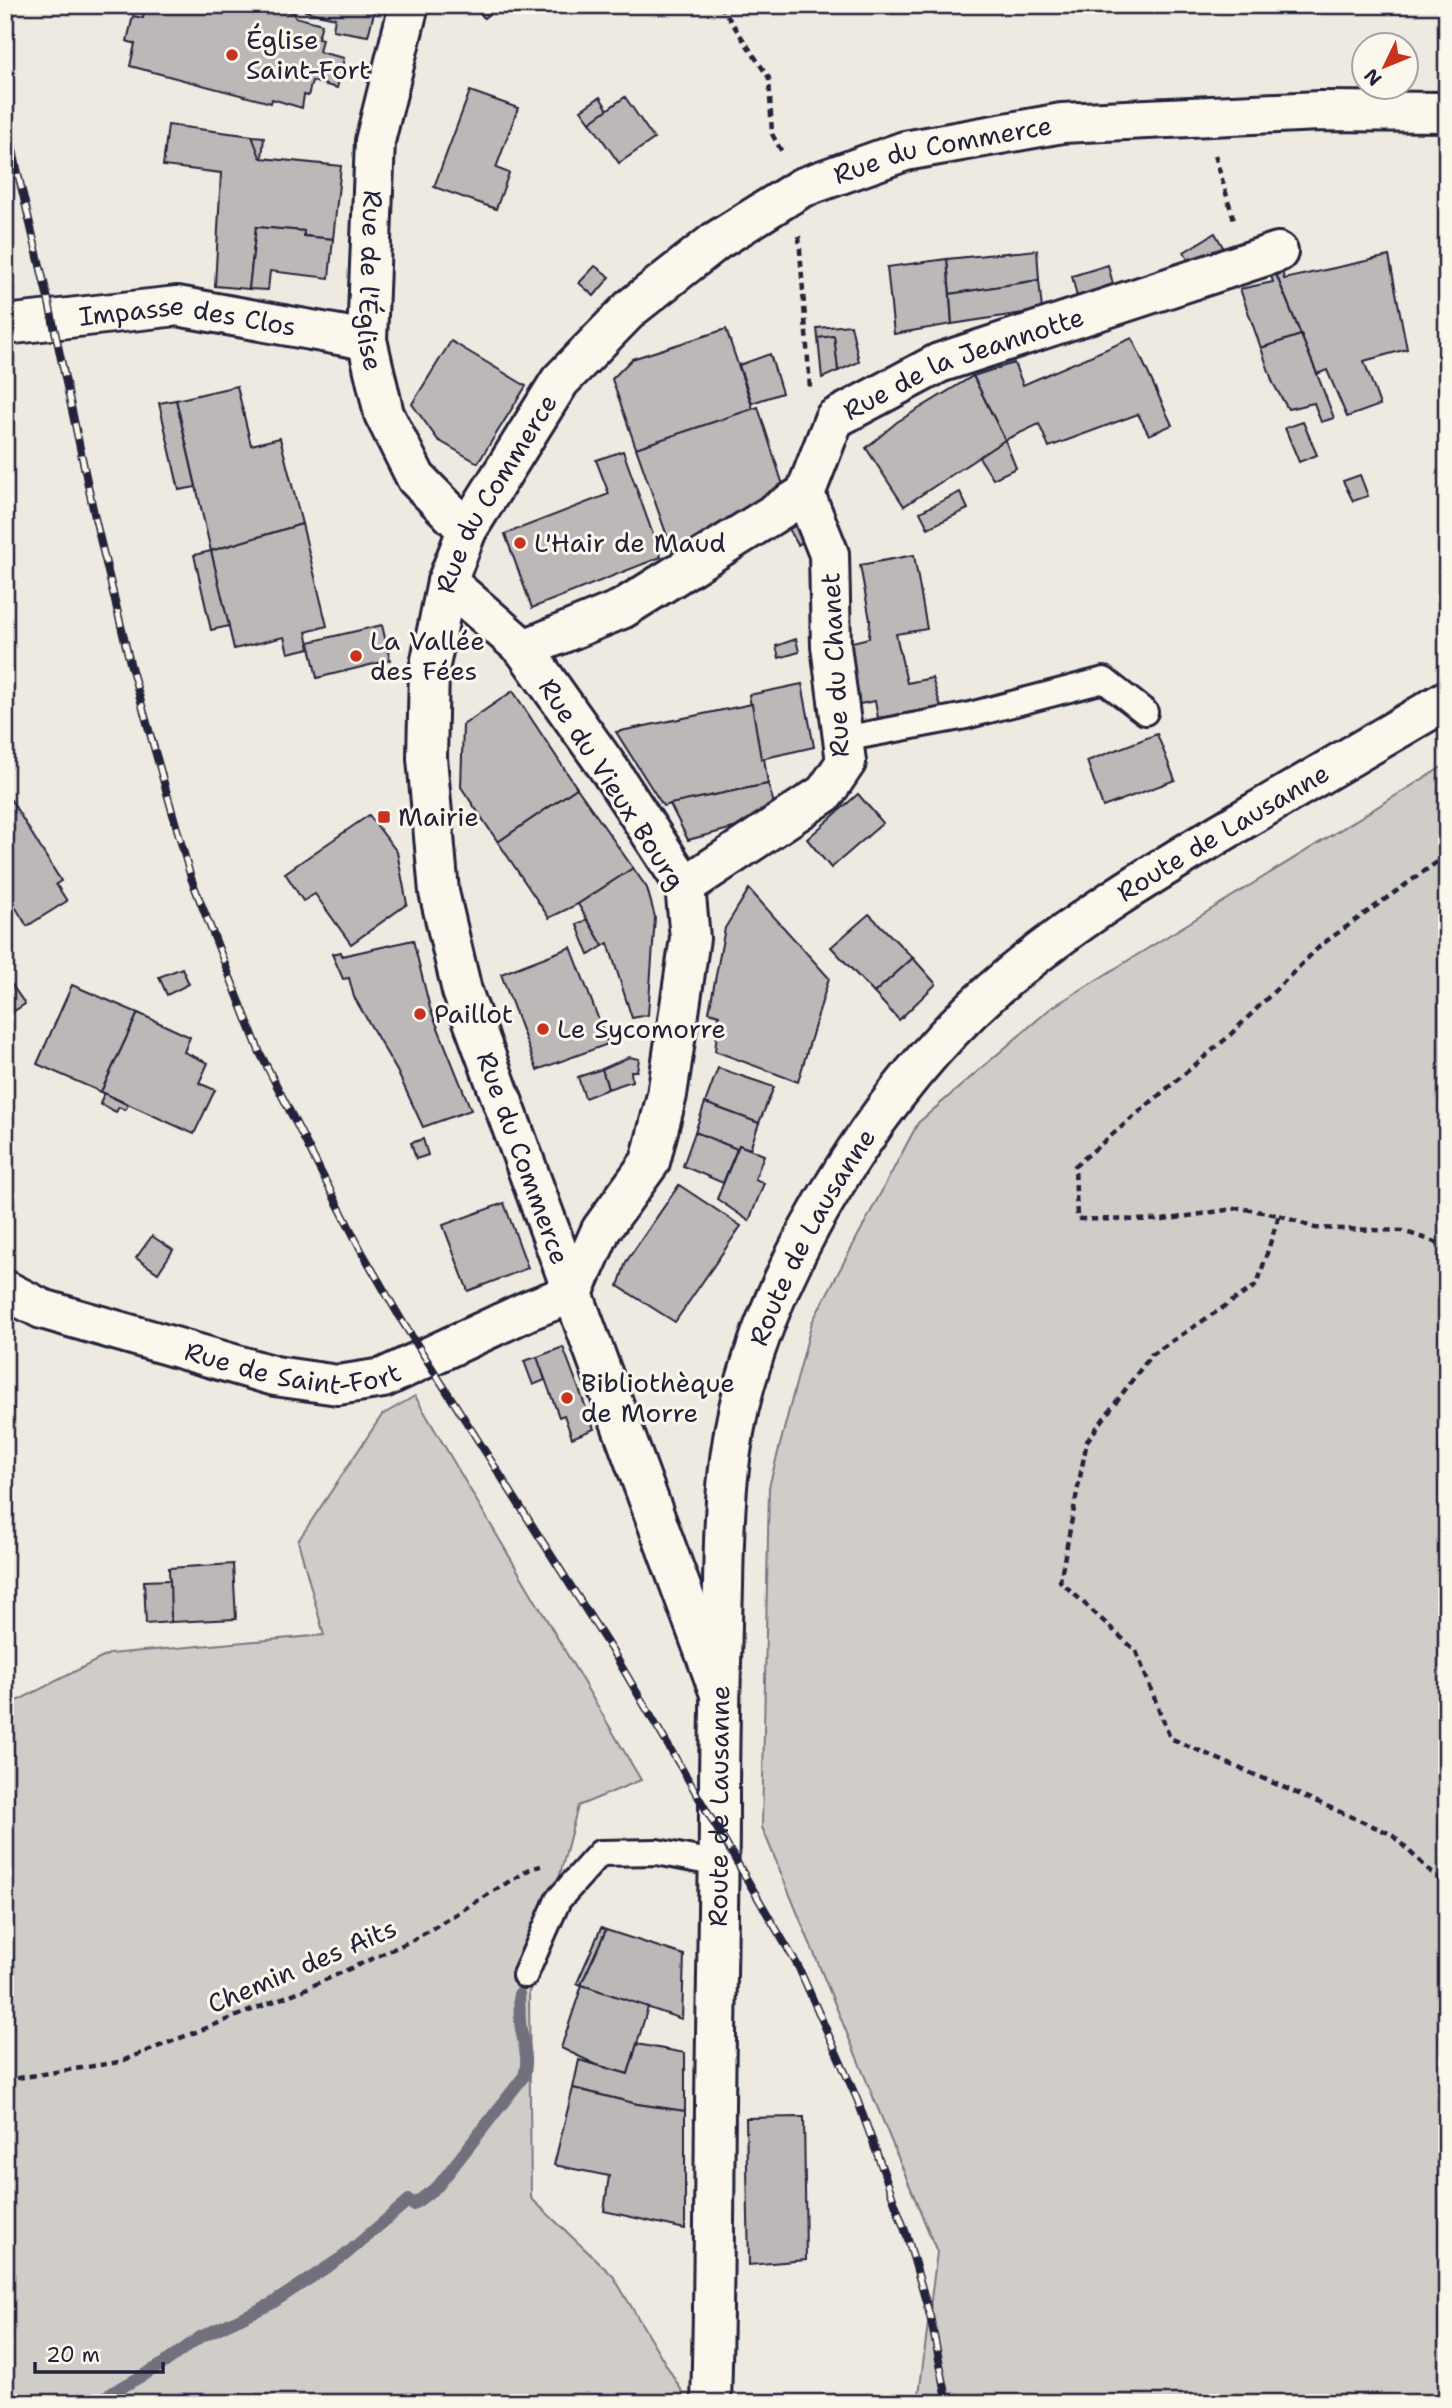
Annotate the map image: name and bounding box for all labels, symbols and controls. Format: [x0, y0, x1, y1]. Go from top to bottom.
place label: Église Saint-Fort [246, 22, 370, 87]
north arrow [1350, 32, 1420, 102]
marker: Église Saint-Fort [224, 47, 240, 63]
text: N [1359, 63, 1387, 91]
street label: Rue du Commerce [829, 107, 1055, 192]
street label: Rue de l'Église [350, 190, 392, 374]
street label: Impasse des Clos [77, 287, 299, 344]
street label: Rue de la Jeannotte [837, 299, 1088, 428]
street label: Rue du Commerce [427, 387, 565, 596]
place label: L'Hair de Maud [534, 525, 726, 560]
marker: L'Hair de Maud [512, 535, 528, 551]
street label: Rue du Chanet [812, 572, 857, 758]
place label: La Vallée des Fées [370, 623, 485, 688]
marker: La Vallée des Fées [348, 648, 364, 664]
street label: Rue du Vieux Bourg [531, 671, 694, 896]
street label: Route de Lausanne [1110, 755, 1335, 910]
place label: Mairie [398, 799, 479, 834]
marker: Mairie [376, 809, 392, 825]
place label: Paillot [434, 996, 513, 1031]
marker: Paillot [412, 1006, 428, 1022]
place label: Le Sycomorre [557, 1011, 726, 1046]
marker: Le Sycomorre [535, 1021, 551, 1037]
street label: Rue du Commerce [469, 1047, 578, 1269]
street label: Route de Lausanne [741, 1121, 883, 1351]
street label: Rue de Saint-Fort [181, 1333, 406, 1402]
place label: Bibliothèque de Morre [581, 1365, 735, 1430]
marker: Bibliothèque de Morre [559, 1390, 575, 1406]
street label: Route de Lausanne [700, 1685, 737, 1927]
street label: Chemin des Aits [202, 1910, 402, 2021]
scale bar [35, 2331, 163, 2375]
text: 20 m [46, 2341, 100, 2369]

